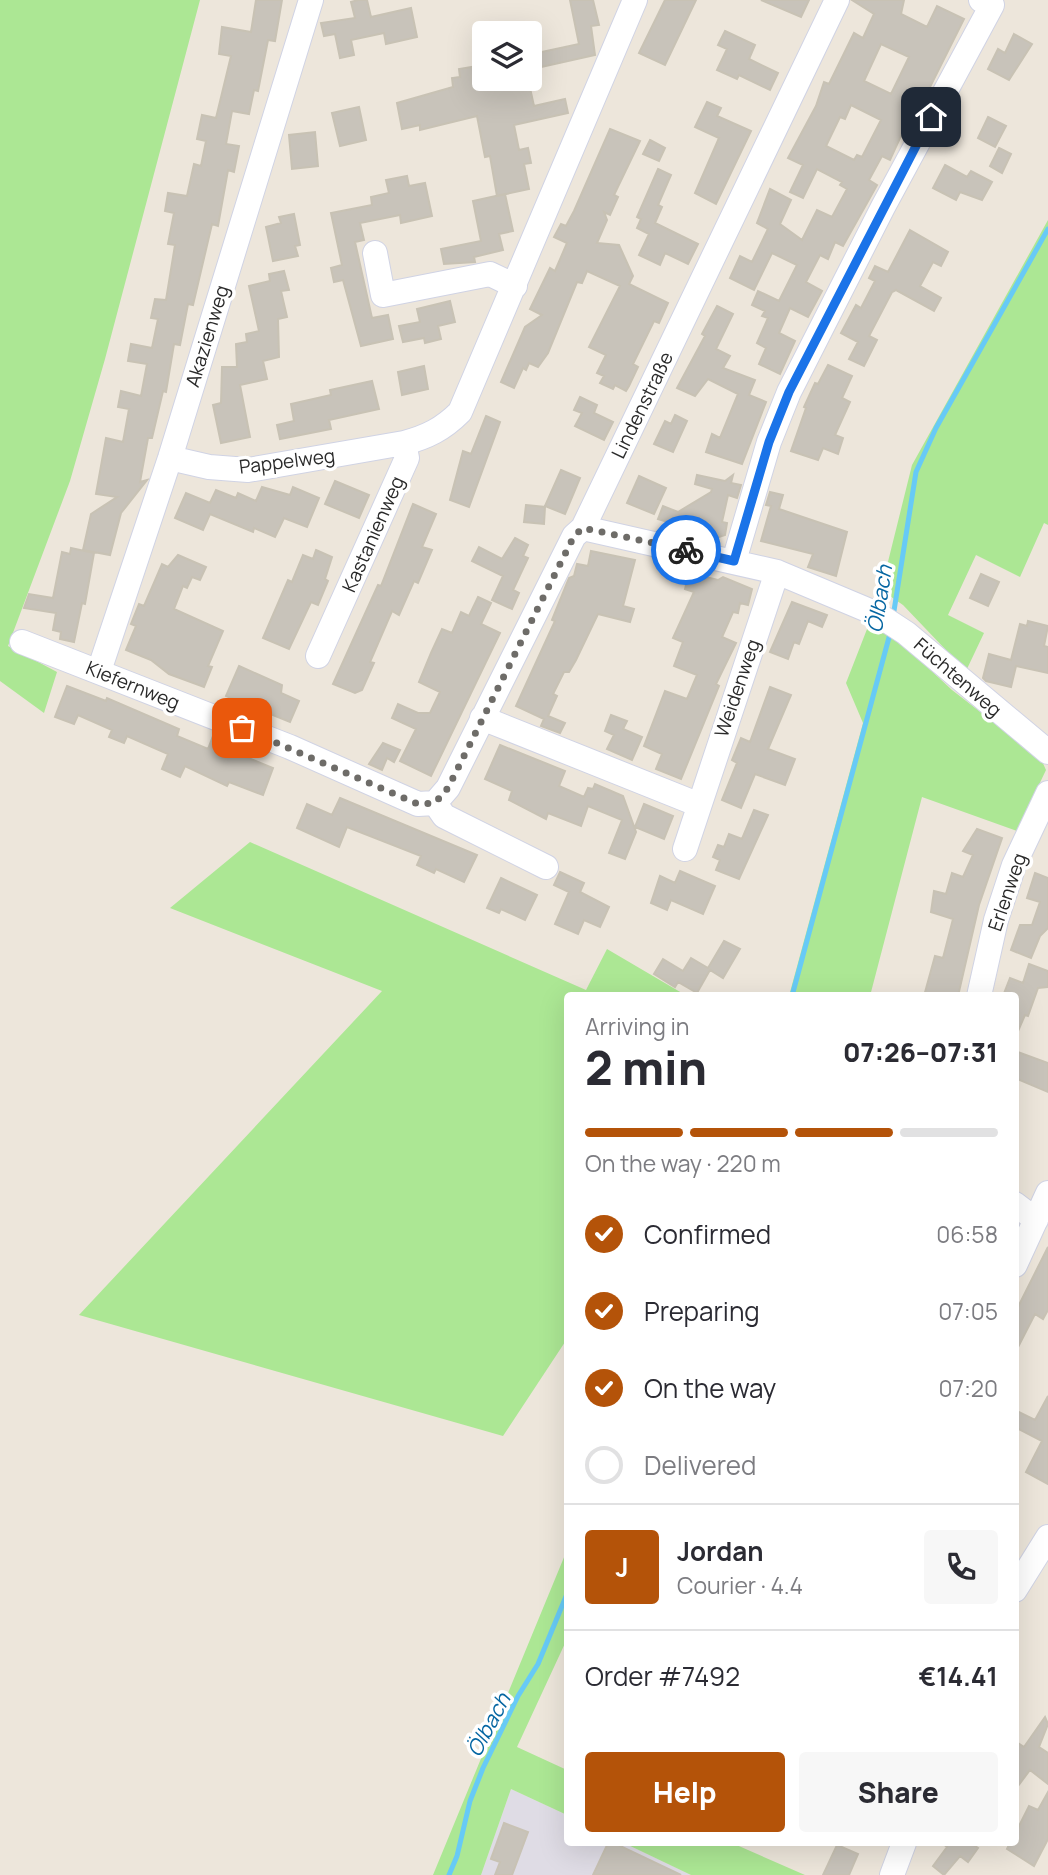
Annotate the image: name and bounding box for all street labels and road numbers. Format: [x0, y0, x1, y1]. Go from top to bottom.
street label: Akazienweg [179, 282, 235, 390]
street label: Lindenstraße [605, 347, 679, 463]
street label: Pappelweg [238, 442, 336, 480]
street label: Kastanienweg [336, 472, 410, 596]
street label: Füchtenweg [909, 632, 1007, 722]
street label: Weidenweg [708, 635, 766, 741]
street label: Kiefernweg [82, 654, 184, 716]
street label: Erlenweg [982, 850, 1032, 934]

